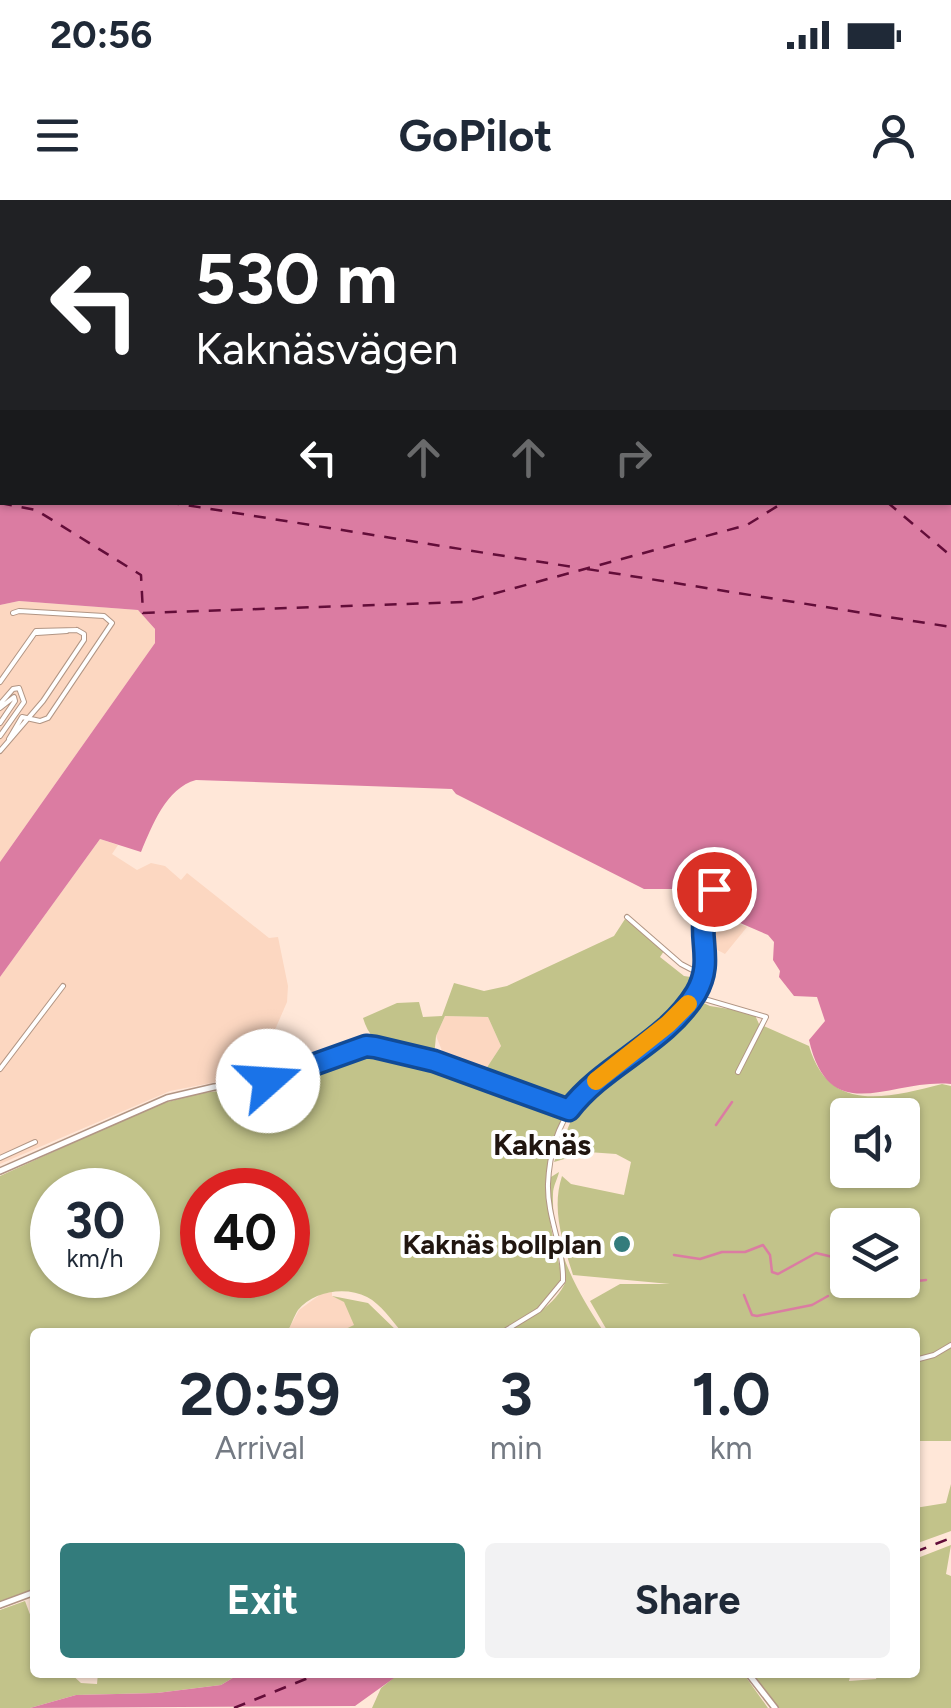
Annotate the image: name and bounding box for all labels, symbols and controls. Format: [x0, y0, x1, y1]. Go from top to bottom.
text: 20:56 [50, 12, 152, 58]
icon: menu [30, 108, 85, 163]
text: GoPilot [399, 108, 552, 162]
icon: person [866, 108, 921, 163]
text: 530 m [195, 236, 398, 321]
icon: left [30, 240, 160, 370]
text: Kaknäsvägen [195, 321, 458, 375]
icon: left [291, 430, 346, 485]
icon: ahead [396, 430, 451, 485]
icon: ahead [501, 430, 556, 485]
icon: right [606, 430, 661, 485]
pin [672, 847, 757, 932]
icon: arrive [687, 862, 742, 917]
position arrow [216, 1029, 320, 1133]
map controls [830, 1098, 920, 1298]
button: sound [830, 1098, 920, 1188]
district label: Kaknäs [493, 1126, 591, 1163]
speed limit sign: 40 [180, 1168, 310, 1298]
text: 30 [65, 1190, 125, 1251]
button: layers [830, 1208, 920, 1298]
place label: Kaknäs bollplan [403, 1227, 602, 1261]
marker: Kaknäs bollplan [611, 1233, 633, 1255]
text: km/h [66, 1243, 124, 1273]
text: 20:59 [179, 1358, 341, 1430]
text: 3 [499, 1358, 533, 1430]
text: 1.0 [692, 1358, 771, 1430]
text: Arrival [215, 1429, 305, 1467]
text: min [490, 1429, 542, 1467]
text: km [710, 1429, 753, 1467]
button: Exit [60, 1543, 465, 1658]
button: Share [485, 1543, 890, 1658]

